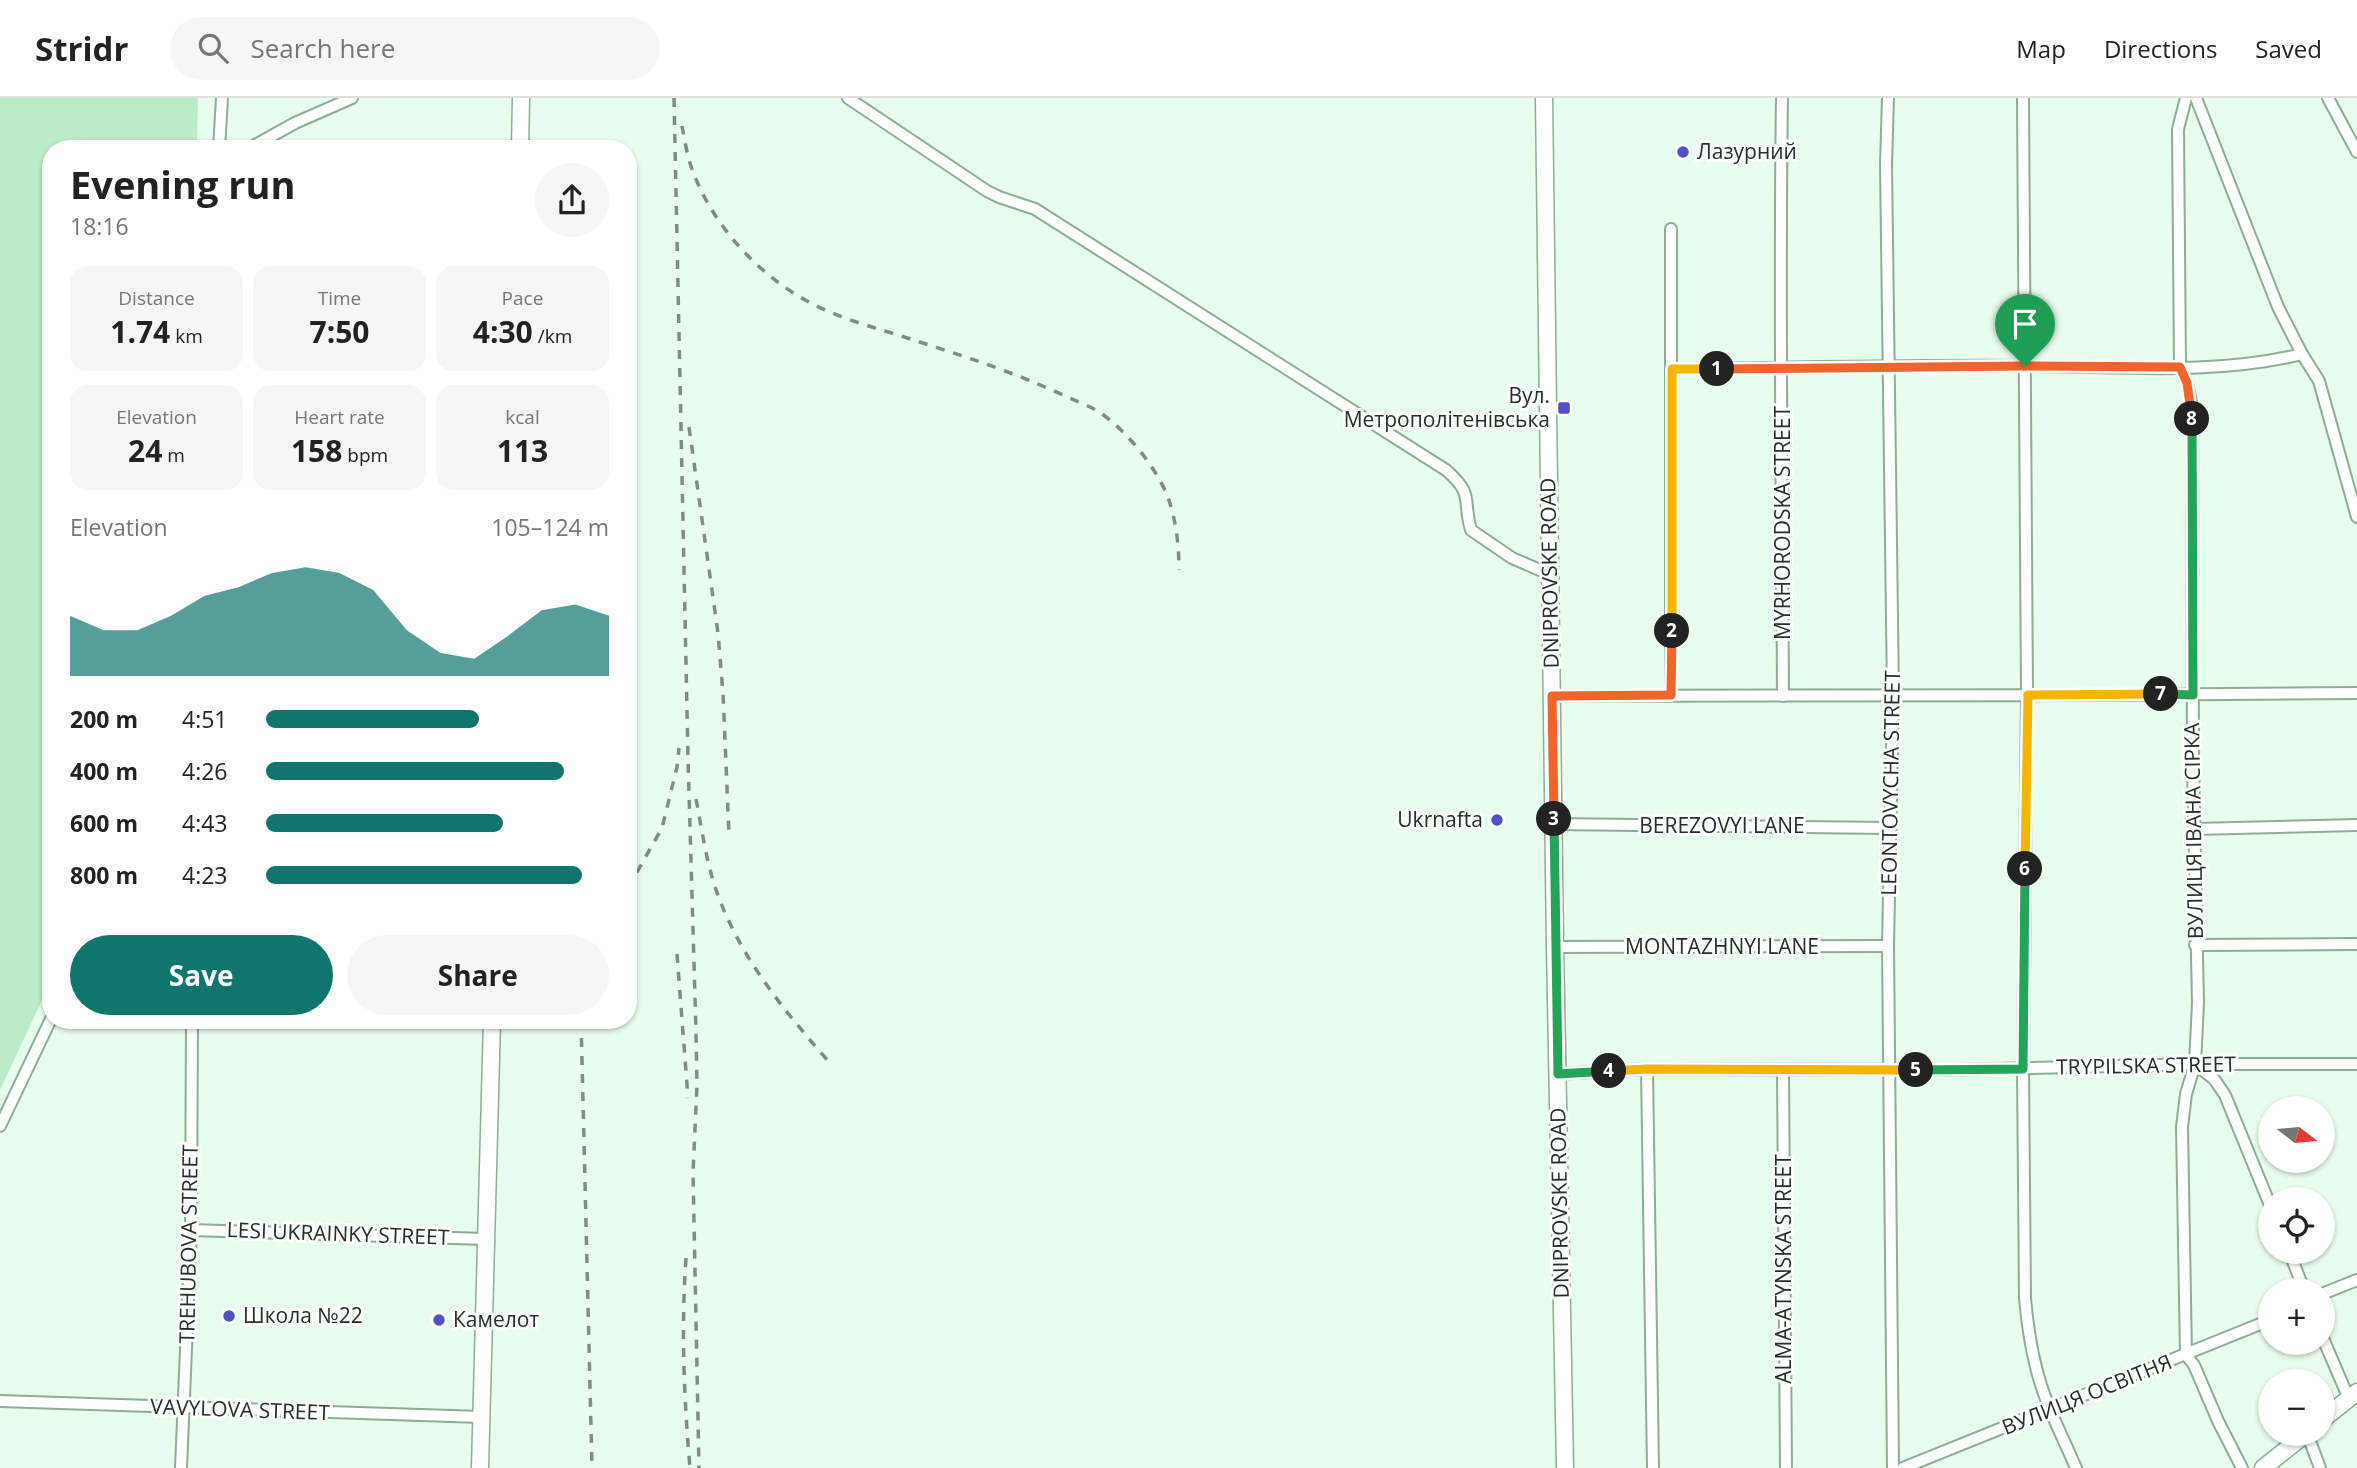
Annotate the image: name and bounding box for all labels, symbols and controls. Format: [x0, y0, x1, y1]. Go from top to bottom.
search box [170, 17, 660, 80]
text: Stridr [35, 26, 128, 71]
icon: search [194, 29, 232, 67]
text: Search here [250, 30, 395, 66]
text: Map [2016, 32, 2066, 65]
text: Directions [2104, 32, 2217, 65]
text: Saved [2255, 32, 2322, 65]
place label: Лазурний [1697, 137, 1797, 165]
marker: Лазурний [1675, 144, 1691, 160]
text: Evening run [70, 158, 295, 210]
button: share [535, 163, 609, 237]
text: 18:16 [70, 210, 129, 242]
text: Distance [118, 285, 195, 311]
text: Time [318, 285, 361, 311]
text: Pace [502, 285, 543, 311]
pin [1995, 294, 2055, 366]
icon: arrive [2006, 305, 2044, 343]
text: 1.74 [110, 311, 170, 352]
text: 7:50 [309, 311, 370, 352]
text: 4:30 [473, 311, 533, 352]
text: km [170, 323, 203, 349]
text: /km [533, 323, 572, 349]
pin: 1 [1700, 352, 1734, 386]
text: 1 [1711, 355, 1722, 381]
place label: Вул. Метрополітенівська [1344, 381, 1550, 433]
marker: Вул. Метрополітенівська [1556, 400, 1572, 416]
pin: 8 [2174, 402, 2210, 436]
text: Elevation [116, 404, 197, 430]
text: Heart rate [294, 404, 385, 430]
text: kcal [505, 404, 540, 430]
text: 8 [2186, 405, 2197, 431]
street label: MYRHORODSKA STREET [1768, 406, 1796, 640]
text: 24 [128, 430, 162, 471]
text: 158 [291, 430, 342, 471]
text: 113 [497, 430, 548, 471]
text: m [162, 442, 185, 468]
text: bpm [342, 442, 388, 468]
street label: DNIPROVSKE ROAD [1533, 477, 1565, 669]
text: Elevation [70, 511, 168, 543]
text: 105–124 m [491, 511, 609, 543]
pin: 2 [1654, 614, 1690, 648]
text: 2 [1666, 617, 1677, 643]
street label: LEONTOVYCHA STREET [1874, 670, 1906, 896]
pin: 7 [2144, 676, 2178, 712]
text: 7 [2155, 680, 2166, 706]
text: 200 m [70, 703, 138, 735]
text: 4:51 [182, 703, 228, 735]
street label: ВУЛИЦЯ ІВАНА СІРКА [2177, 722, 2209, 939]
text: 400 m [70, 755, 138, 787]
text: 4:26 [182, 755, 228, 787]
pin: 3 [1536, 802, 1572, 836]
place label: Ukrnafta [1397, 805, 1483, 833]
text: 3 [1548, 805, 1559, 831]
text: 600 m [70, 807, 138, 839]
text: 4:43 [182, 807, 228, 839]
street label: BEREZOVYI LANE [1639, 811, 1805, 839]
marker: Ukrnafta [1489, 812, 1505, 828]
pin: 6 [2008, 852, 2042, 886]
text: 6 [2019, 855, 2030, 881]
text: 800 m [70, 859, 138, 891]
text: 4:23 [182, 859, 228, 891]
street label: MONTAZHNYI LANE [1625, 932, 1819, 960]
button: Save [70, 935, 333, 1015]
button: Share [347, 935, 609, 1015]
street label: TRYPILSKA STREET [2056, 1049, 2237, 1081]
pin: 5 [1898, 1052, 1934, 1088]
pin: 4 [1592, 1054, 1626, 1088]
text: 5 [1910, 1056, 1921, 1082]
text: 4 [1603, 1057, 1614, 1083]
north arrow [2258, 1096, 2334, 1172]
map controls [2258, 1096, 2335, 1446]
street label: DNIPROVSKE ROAD [1543, 1107, 1575, 1299]
street label: TREHUBOVA STREET [172, 1144, 204, 1344]
street label: ALMA-ATYNSKA STREET [1769, 1154, 1797, 1384]
button: locate [2258, 1187, 2335, 1264]
street label: LESI UKRAINKY STREET [226, 1215, 450, 1251]
button: + [2258, 1278, 2335, 1355]
place label: Школа №22 [243, 1301, 363, 1329]
place label: Камелот [453, 1305, 539, 1333]
marker: Школа №22 [221, 1308, 237, 1324]
marker: Камелот [431, 1312, 447, 1328]
street label: ВУЛИЦЯ ОСВІТНЯ [1998, 1347, 2176, 1441]
button: − [2258, 1369, 2335, 1446]
street label: VAVYLOVA STREET [150, 1392, 331, 1426]

